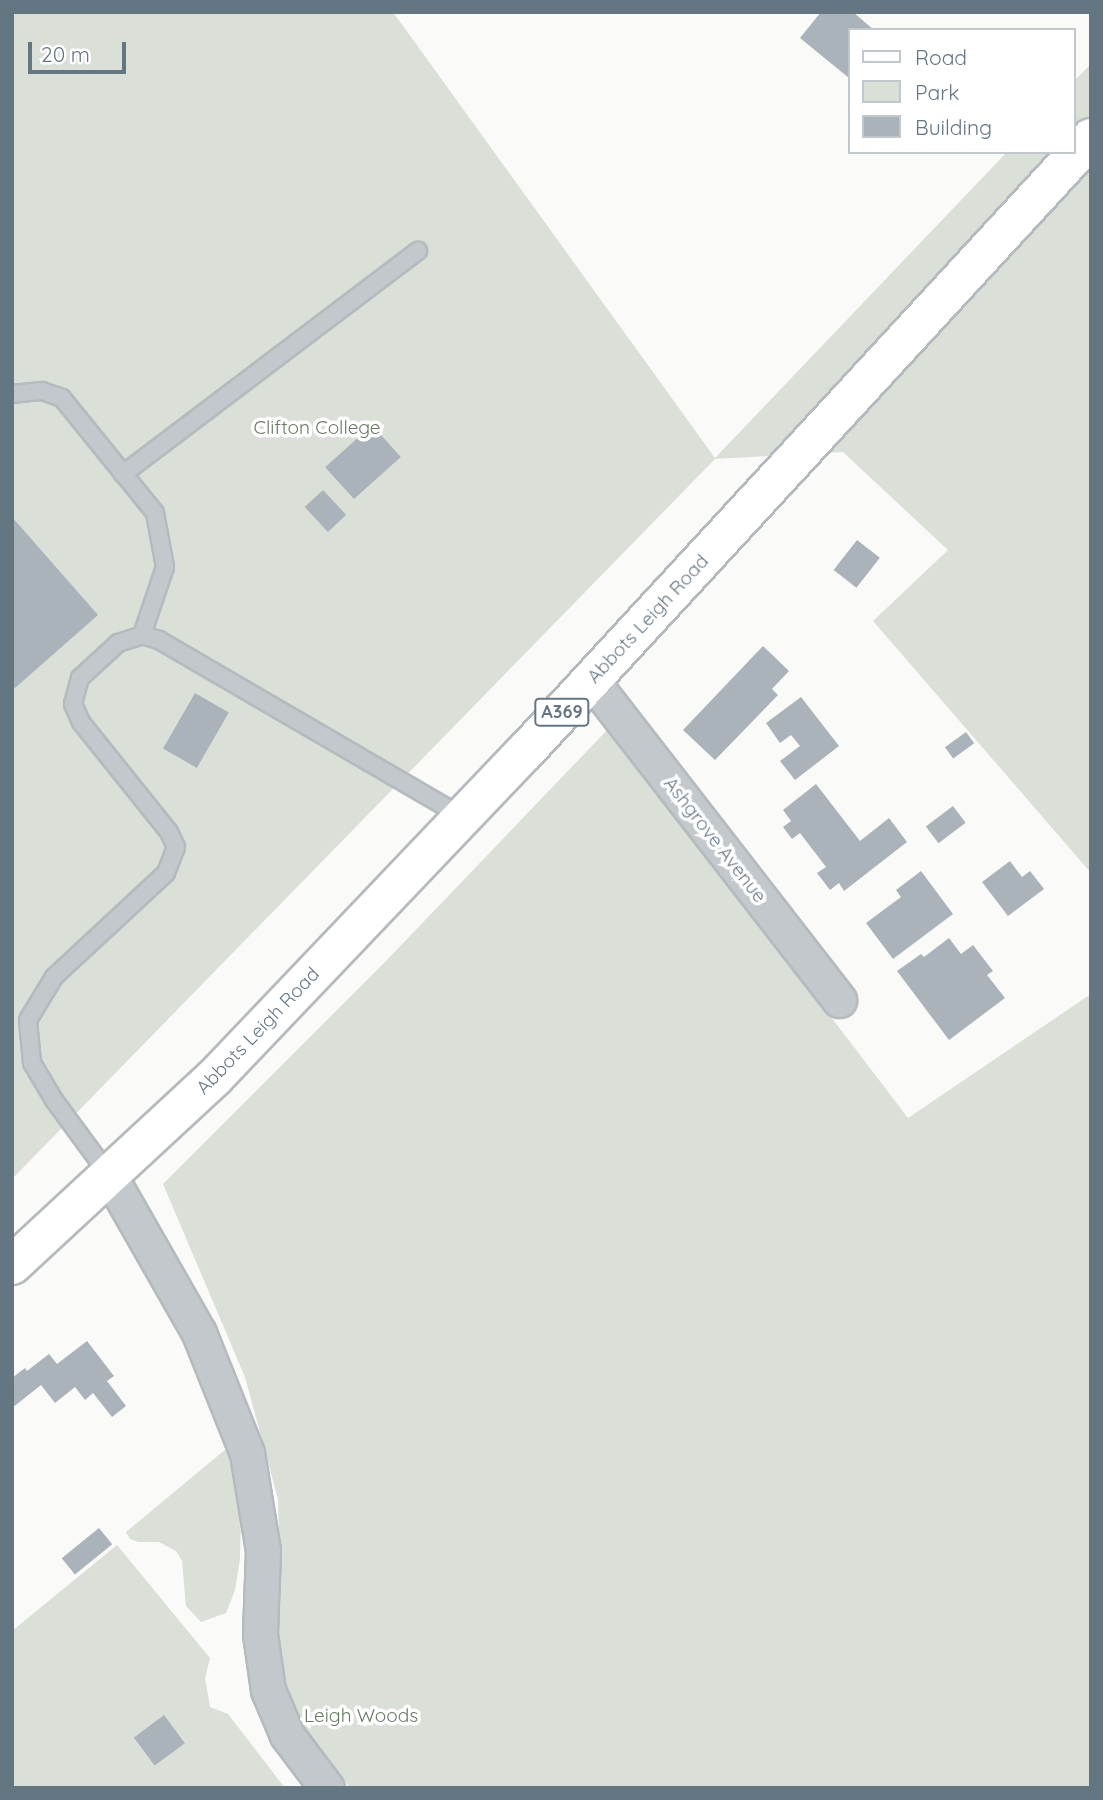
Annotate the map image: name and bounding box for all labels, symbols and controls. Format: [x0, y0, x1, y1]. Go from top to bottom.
scale bar [32, 28, 130, 72]
legend [848, 28, 1075, 154]
text: 20 m [41, 41, 90, 67]
text: Road [915, 44, 967, 70]
text: Park [915, 79, 959, 105]
text: Building [915, 114, 992, 140]
park label: Clifton College [253, 417, 381, 439]
street label: Abbots Leigh Road [583, 550, 713, 688]
road number: A369 [534, 698, 590, 726]
street label: Ashgrove Avenue [659, 773, 771, 907]
street label: Abbots Leigh Road [192, 963, 324, 1099]
park label: Leigh Woods [304, 1705, 418, 1727]

